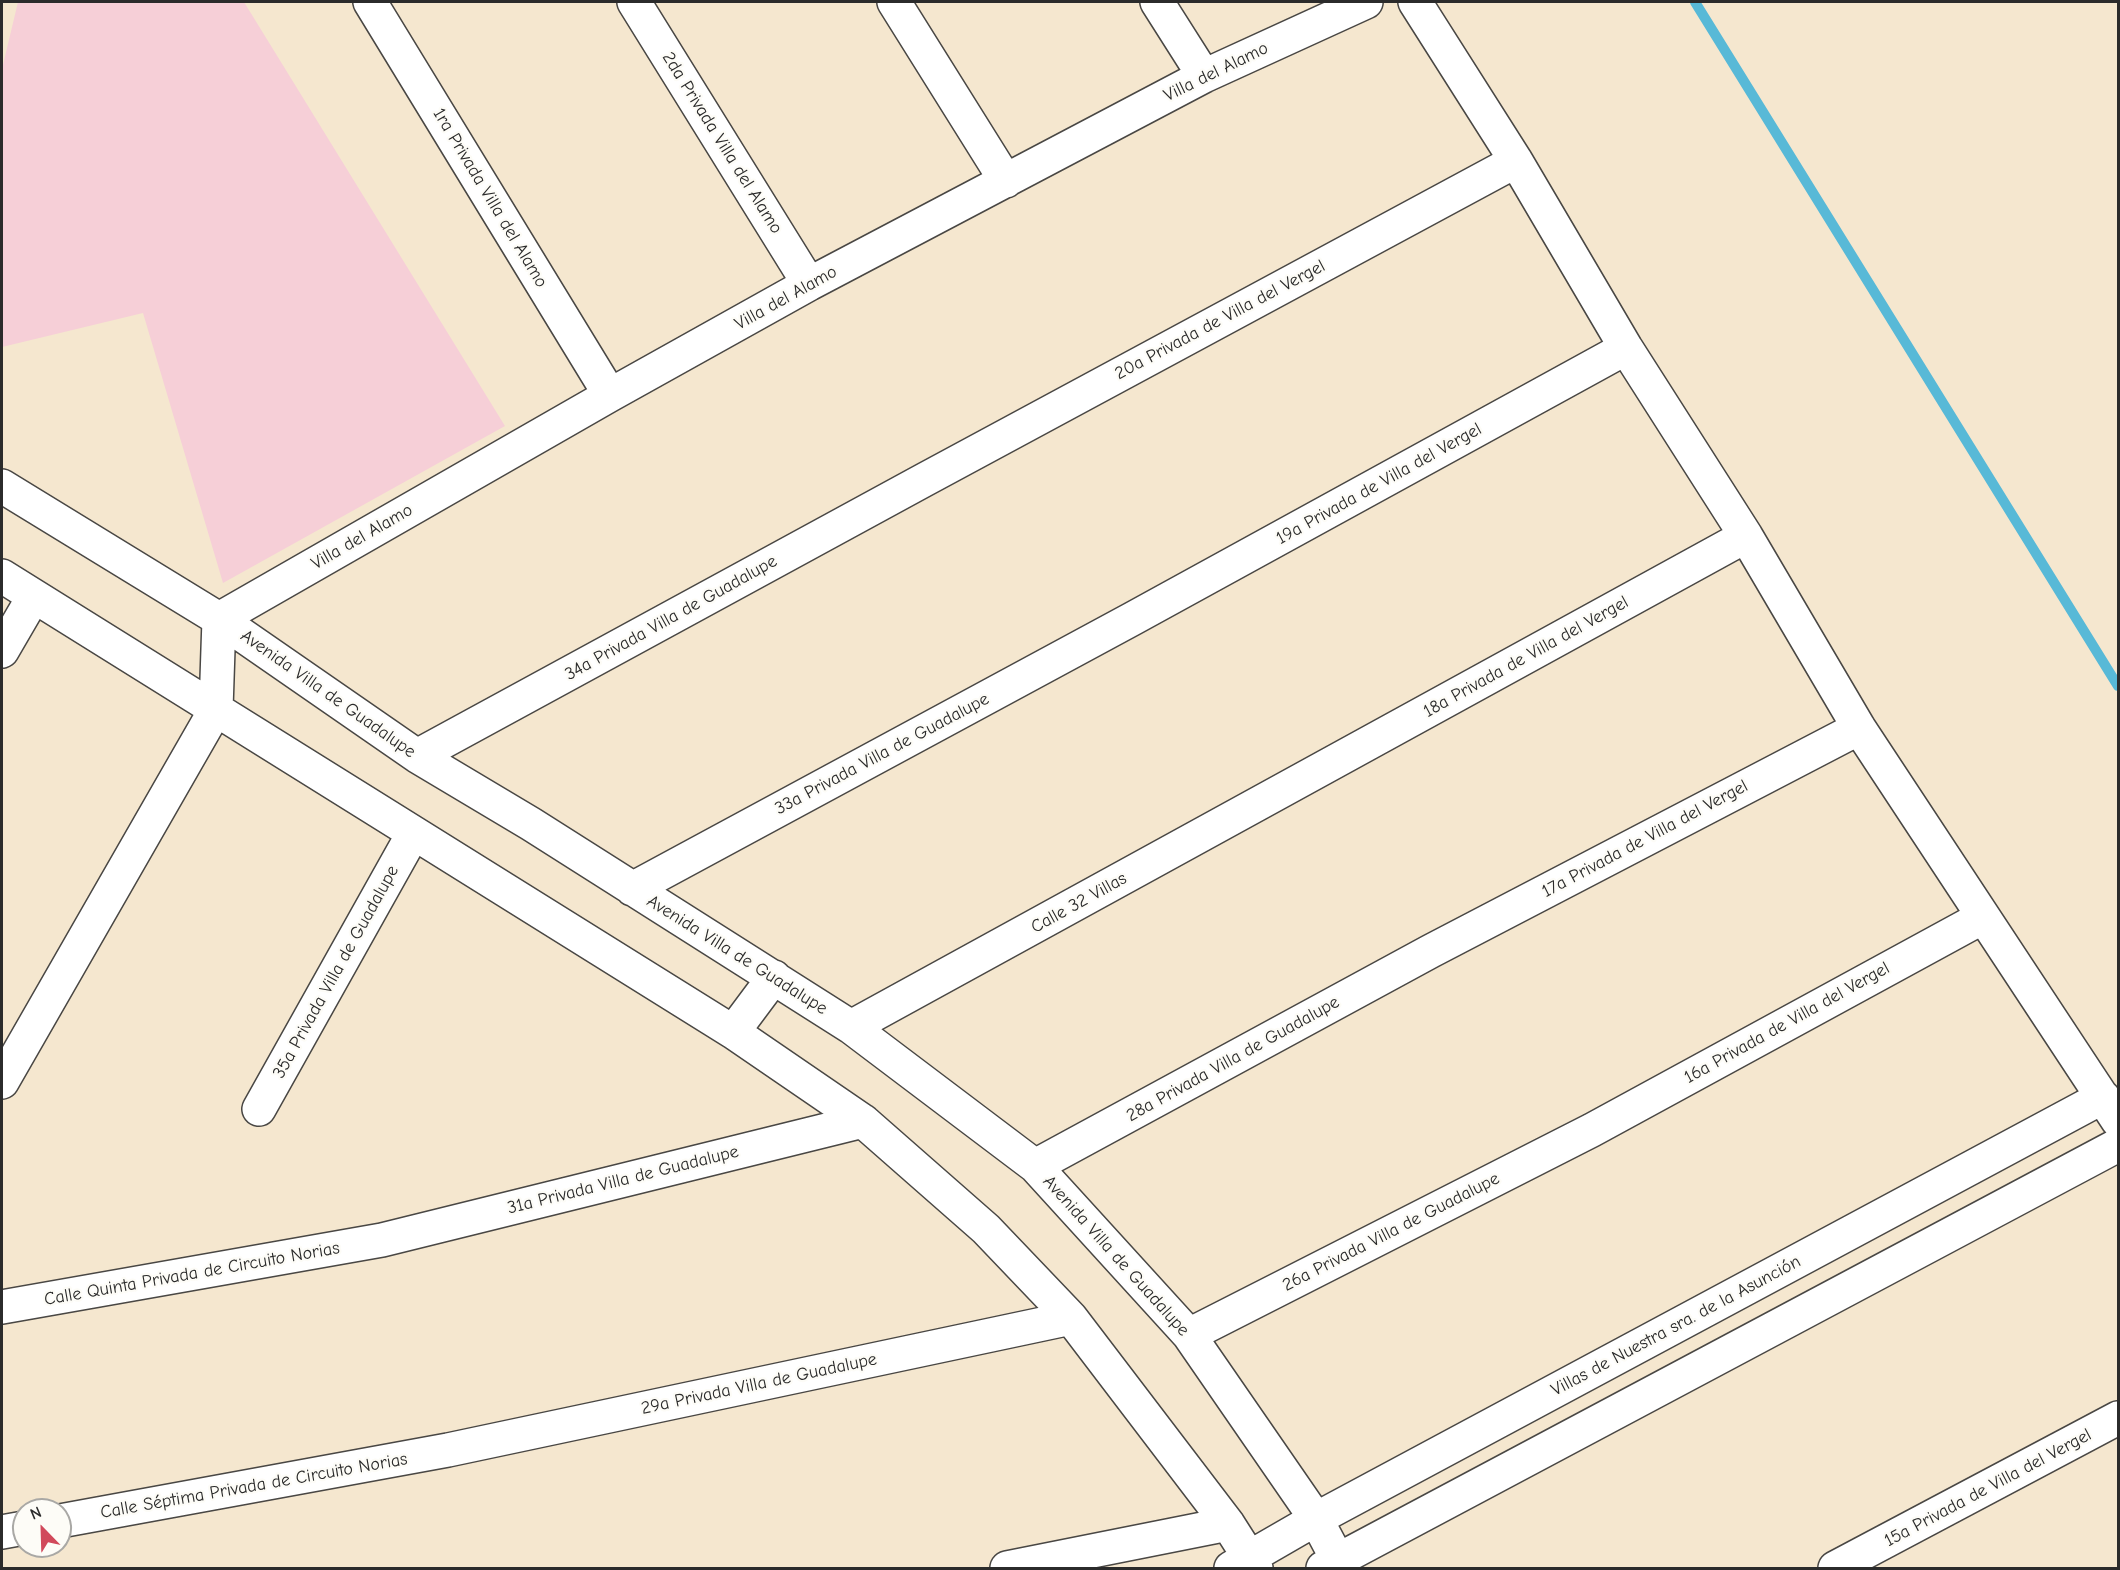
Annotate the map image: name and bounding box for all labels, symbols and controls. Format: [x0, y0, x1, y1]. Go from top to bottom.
street label: Villa del Alamo [1160, 37, 1272, 107]
street label: 2da Privada Villa del Alamo [657, 48, 787, 238]
street label: 1ra Privada Villa del Alamo [428, 104, 552, 292]
street label: 20a Privada de Villa del Vergel [1111, 255, 1329, 385]
street label: Villa del Alamo [731, 261, 841, 335]
street label: 19a Privada de Villa del Vergel [1273, 418, 1485, 550]
street label: Villa del Alamo [307, 499, 417, 575]
street label: 34a Privada Villa de Guadalupe [561, 551, 781, 685]
street label: 18a Privada de Villa del Vergel [1420, 592, 1632, 722]
street label: Avenida Villa de Guadalupe [236, 625, 420, 763]
street label: 33a Privada Villa de Guadalupe [771, 688, 993, 820]
street label: 17a Privada de Villa del Vergel [1538, 775, 1752, 903]
street label: 35a Privada Villa de Guadalupe [268, 862, 404, 1082]
street label: Calle 32 Villas [1027, 868, 1131, 938]
street label: Avenida Villa de Guadalupe [643, 890, 831, 1020]
street label: 16a Privada de Villa del Vergel [1681, 957, 1893, 1089]
street label: 28a Privada Villa de Guadalupe [1123, 991, 1343, 1127]
street label: 31a Privada Villa de Guadalupe [505, 1141, 741, 1219]
street label: 26a Privada Villa de Guadalupe [1279, 1168, 1503, 1296]
street label: Avenida Villa de Guadalupe [1038, 1171, 1194, 1341]
street label: Calle Quinta Privada de Circuito Norias [43, 1237, 341, 1311]
street label: Villas de Nuestra sra. de la Asunción [1548, 1251, 1804, 1401]
street label: 29a Privada Villa de Guadalupe [639, 1348, 879, 1420]
street label: 15a Privada de Villa del Vergel [1881, 1424, 2095, 1552]
street label: Calle Séptima Privada de Circuito Norias [99, 1448, 409, 1524]
north arrow [12, 1498, 72, 1558]
text: N [27, 1503, 44, 1524]

